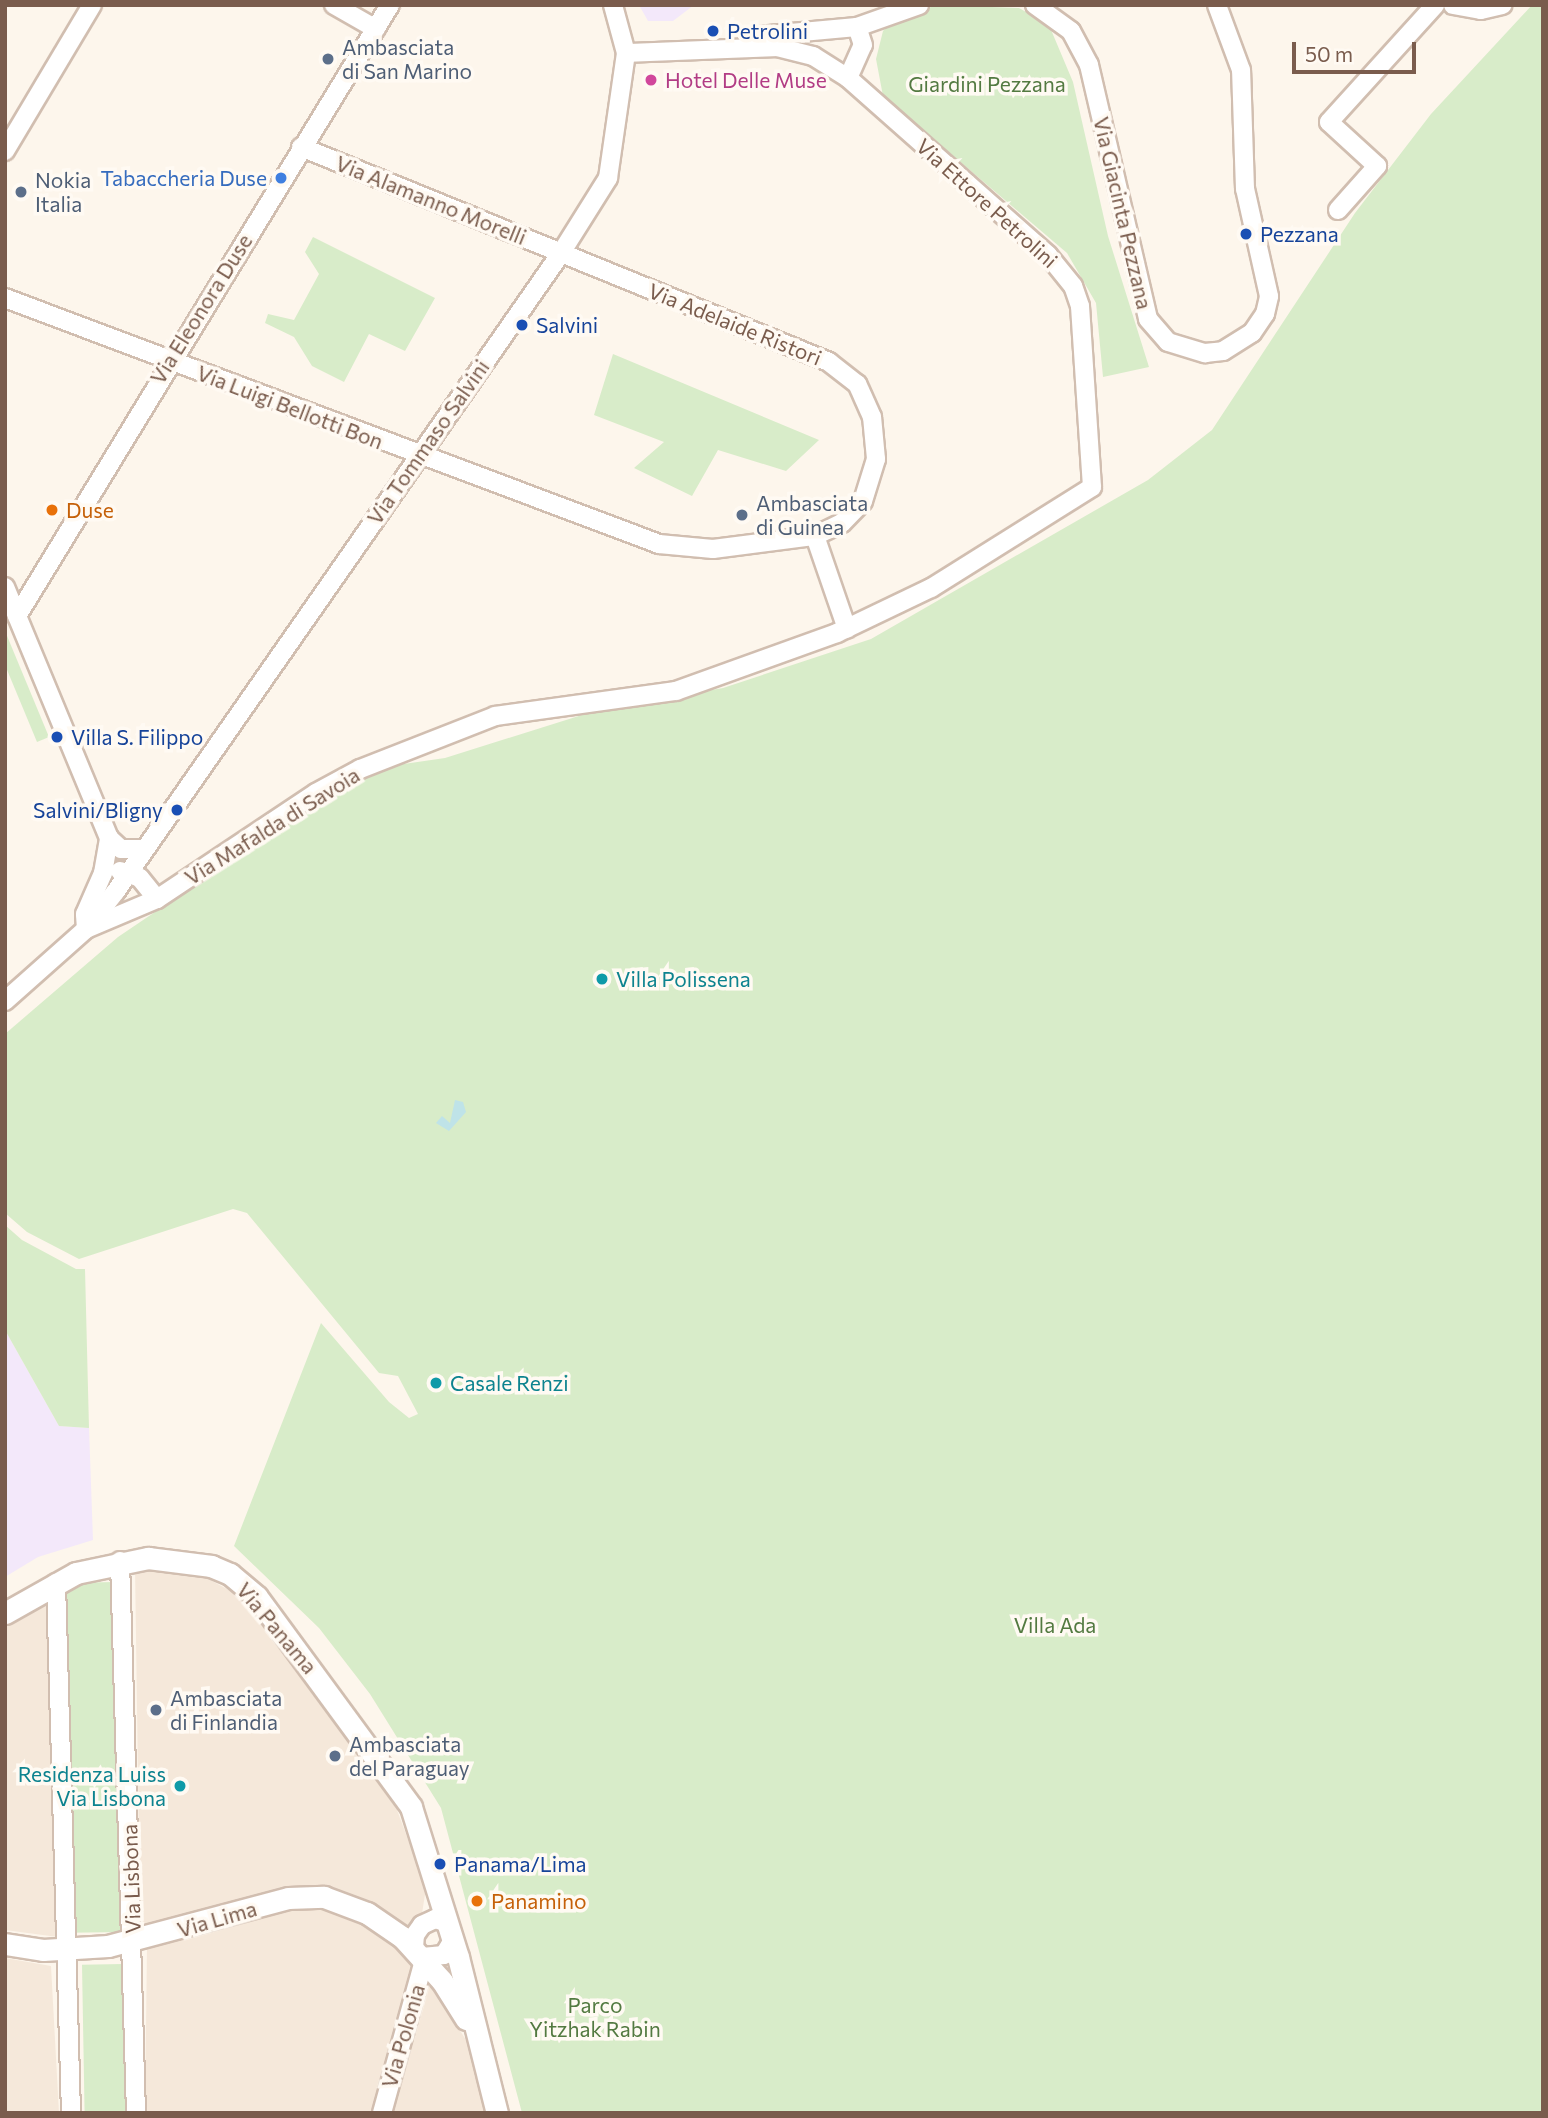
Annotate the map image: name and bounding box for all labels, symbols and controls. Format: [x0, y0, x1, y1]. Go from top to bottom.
place label: Petrolini [727, 18, 808, 44]
marker: Petrolini [705, 23, 721, 39]
scale bar [1296, 28, 1420, 72]
place label: Ambasciata di San Marino [342, 34, 472, 84]
text: 50 m [1305, 41, 1353, 66]
marker: Ambasciata di San Marino [320, 51, 336, 67]
place label: Hotel Delle Muse [665, 67, 827, 93]
park label: Giardini Pezzana [908, 71, 1066, 97]
marker: Hotel Delle Muse [643, 72, 659, 88]
street label: Via Giacinta Pezzana [1089, 114, 1157, 312]
street label: Via Ettore Petrolini [911, 133, 1063, 273]
street label: Via Alamanno Morelli [332, 150, 530, 250]
place label: Tabaccheria Duse [100, 165, 267, 191]
place label: Nokia Italia [35, 167, 91, 217]
marker: Tabaccheria Duse [273, 170, 289, 186]
marker: Nokia Italia [13, 184, 29, 200]
place label: Pezzana [1260, 221, 1339, 247]
marker: Pezzana [1238, 226, 1254, 242]
street label: Via Eleonora Duse [145, 229, 257, 389]
street label: Via Adelaide Ristori [645, 278, 825, 370]
place label: Salvini [536, 312, 598, 338]
marker: Salvini [514, 317, 530, 333]
street label: Via Tommaso Salvini [362, 355, 494, 529]
street label: Via Luigi Bellotti Bon [193, 360, 387, 454]
place label: Ambasciata di Guinea [756, 490, 868, 540]
place label: Duse [66, 497, 114, 523]
marker: Duse [44, 502, 60, 518]
marker: Ambasciata di Guinea [734, 507, 750, 523]
place label: Villa S. Filippo [71, 724, 203, 750]
marker: Villa S. Filippo [49, 729, 65, 745]
street label: Via Mafalda di Savoia [180, 762, 364, 890]
place label: Salvini/Bligny [33, 797, 163, 823]
marker: Salvini/Bligny [169, 802, 185, 818]
place label: Villa Polissena [616, 966, 751, 992]
marker: Villa Polissena [594, 971, 610, 987]
place label: Casale Renzi [450, 1370, 569, 1396]
marker: Casale Renzi [428, 1375, 444, 1391]
street label: Via Panama [232, 1577, 322, 1679]
park label: Villa Ada [1014, 1612, 1096, 1638]
place label: Ambasciata di Finlandia [170, 1685, 282, 1735]
marker: Ambasciata di Finlandia [148, 1702, 164, 1718]
place label: Ambasciata del Paraguay [349, 1731, 470, 1781]
marker: Ambasciata del Paraguay [327, 1748, 343, 1764]
place label: Residenza Luiss Via Lisbona [18, 1761, 166, 1811]
marker: Residenza Luiss Via Lisbona [172, 1778, 188, 1794]
street label: Via Lisbona [116, 1824, 146, 1934]
place label: Panama/Lima [454, 1851, 587, 1877]
marker: Panama/Lima [432, 1856, 448, 1872]
place label: Panamino [491, 1888, 586, 1914]
marker: Panamino [469, 1893, 485, 1909]
street label: Via Lima [174, 1896, 260, 1942]
street label: Via Polonia [376, 1981, 430, 2091]
park label: Parco Yitzhak Rabin [529, 1992, 661, 2042]

